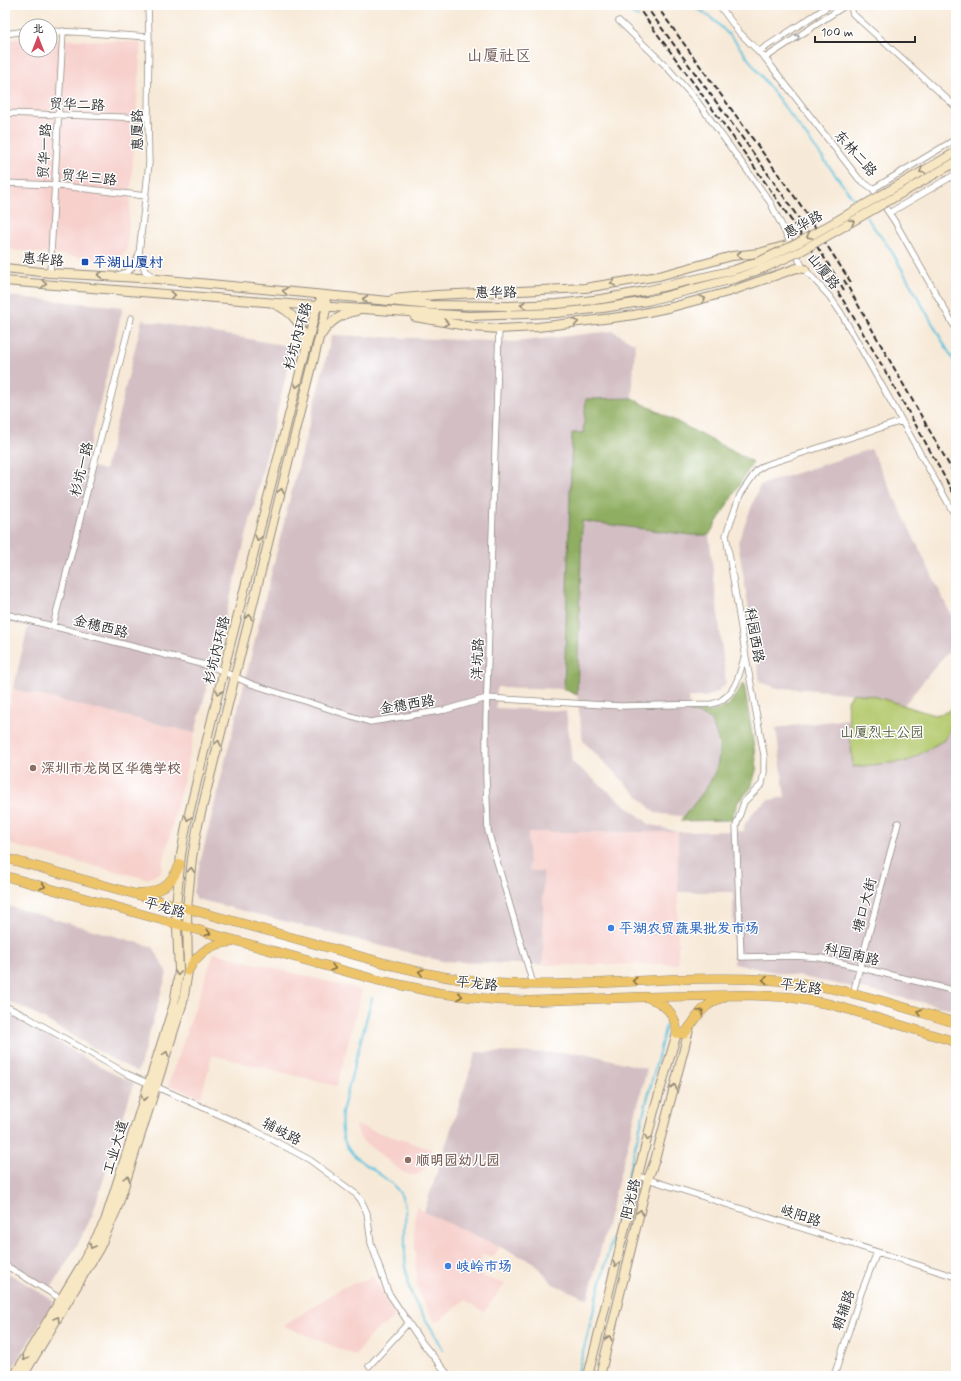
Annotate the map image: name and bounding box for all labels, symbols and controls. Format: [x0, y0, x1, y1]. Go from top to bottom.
north arrow [18, 18, 58, 58]
scale bar [815, 18, 915, 44]
text: 北 [33, 22, 44, 36]
text: 100 m [821, 25, 853, 41]
one-way arrow [793, 34, 800, 42]
district label: 山厦社区 [467, 46, 531, 67]
street label: 贸华二路 [49, 95, 105, 115]
street label: 惠厦路 [129, 109, 147, 151]
street label: 贸华一路 [35, 123, 55, 179]
street label: 东林二路 [830, 127, 880, 181]
street label: 贸华三路 [60, 166, 118, 190]
one-way arrow [919, 167, 926, 174]
street label: 惠华路 [781, 207, 826, 243]
one-way arrow [848, 219, 855, 226]
one-way arrow [806, 232, 813, 239]
street label: 惠华路 [21, 249, 65, 271]
street label: 山厦路 [803, 250, 843, 294]
one-way arrow [736, 251, 743, 260]
place label: 平湖山厦村 [93, 254, 163, 272]
marker: 平湖山厦村 [80, 257, 90, 267]
one-way arrow [97, 271, 103, 280]
one-way arrow [610, 279, 616, 287]
one-way arrow [41, 280, 47, 289]
street label: 惠华路 [475, 284, 517, 302]
one-way arrow [282, 287, 288, 296]
one-way arrow [170, 290, 176, 299]
one-way arrow [362, 295, 368, 304]
one-way arrow [700, 295, 707, 303]
street label: 杉坑内环路 [280, 300, 316, 372]
one-way arrow [520, 301, 526, 309]
one-way arrow [443, 318, 450, 327]
one-way arrow [573, 318, 579, 327]
one-way arrow [293, 382, 301, 389]
street label: 杉坑一路 [66, 440, 97, 499]
one-way arrow [276, 487, 285, 494]
one-way arrow [254, 535, 262, 542]
street label: 科园西路 [740, 606, 768, 664]
street label: 金穗西路 [71, 611, 130, 642]
one-way arrow [245, 613, 253, 620]
street label: 杉坑内环路 [200, 614, 234, 686]
street label: 洋坑路 [468, 638, 488, 680]
one-way arrow [215, 688, 223, 695]
street label: 金穗西路 [378, 692, 436, 718]
park label: 山厦烈士公园 [840, 724, 924, 742]
one-way arrow [214, 740, 222, 746]
place label: 深圳市龙岗区华德学校 [41, 760, 181, 778]
marker: 深圳市龙岗区华德学校 [28, 763, 38, 773]
one-way arrow [184, 814, 193, 821]
one-way arrow [186, 867, 195, 873]
street label: 塘口大街 [849, 876, 881, 935]
one-way arrow [39, 882, 46, 890]
street label: 平龙路 [142, 894, 187, 922]
place label: 平湖农贸蔬果批发市场 [619, 920, 759, 938]
marker: 平湖农贸蔬果批发市场 [606, 923, 616, 933]
one-way arrow [204, 928, 211, 937]
street label: 科园南路 [822, 940, 881, 970]
one-way arrow [330, 963, 337, 972]
one-way arrow [418, 969, 425, 977]
one-way arrow [174, 970, 183, 976]
street label: 平龙路 [455, 973, 499, 995]
street label: 平龙路 [779, 975, 823, 999]
one-way arrow [762, 976, 768, 984]
one-way arrow [632, 977, 638, 985]
one-way arrow [457, 991, 463, 1000]
one-way arrow [915, 1008, 922, 1017]
one-way arrow [697, 1009, 704, 1017]
one-way arrow [161, 1050, 170, 1057]
one-way arrow [669, 1083, 678, 1090]
one-way arrow [140, 1094, 149, 1101]
street label: 辅岐路 [259, 1114, 304, 1150]
street label: 工业大道 [99, 1118, 133, 1177]
one-way arrow [644, 1135, 652, 1141]
place label: 顺明园幼儿园 [416, 1152, 500, 1170]
marker: 顺明园幼儿园 [403, 1155, 413, 1165]
one-way arrow [122, 1174, 131, 1181]
street label: 阳光路 [617, 1177, 645, 1222]
street label: 岐阳路 [778, 1201, 823, 1231]
one-way arrow [636, 1209, 644, 1215]
one-way arrow [90, 1242, 97, 1250]
place label: 岐岭市场 [456, 1258, 512, 1276]
marker: 岐岭市场 [443, 1261, 453, 1271]
one-way arrow [612, 1261, 620, 1267]
street label: 朝辅路 [829, 1288, 859, 1333]
one-way arrow [53, 1316, 60, 1323]
one-way arrow [604, 1335, 613, 1342]
one-way arrow [23, 1354, 30, 1361]

